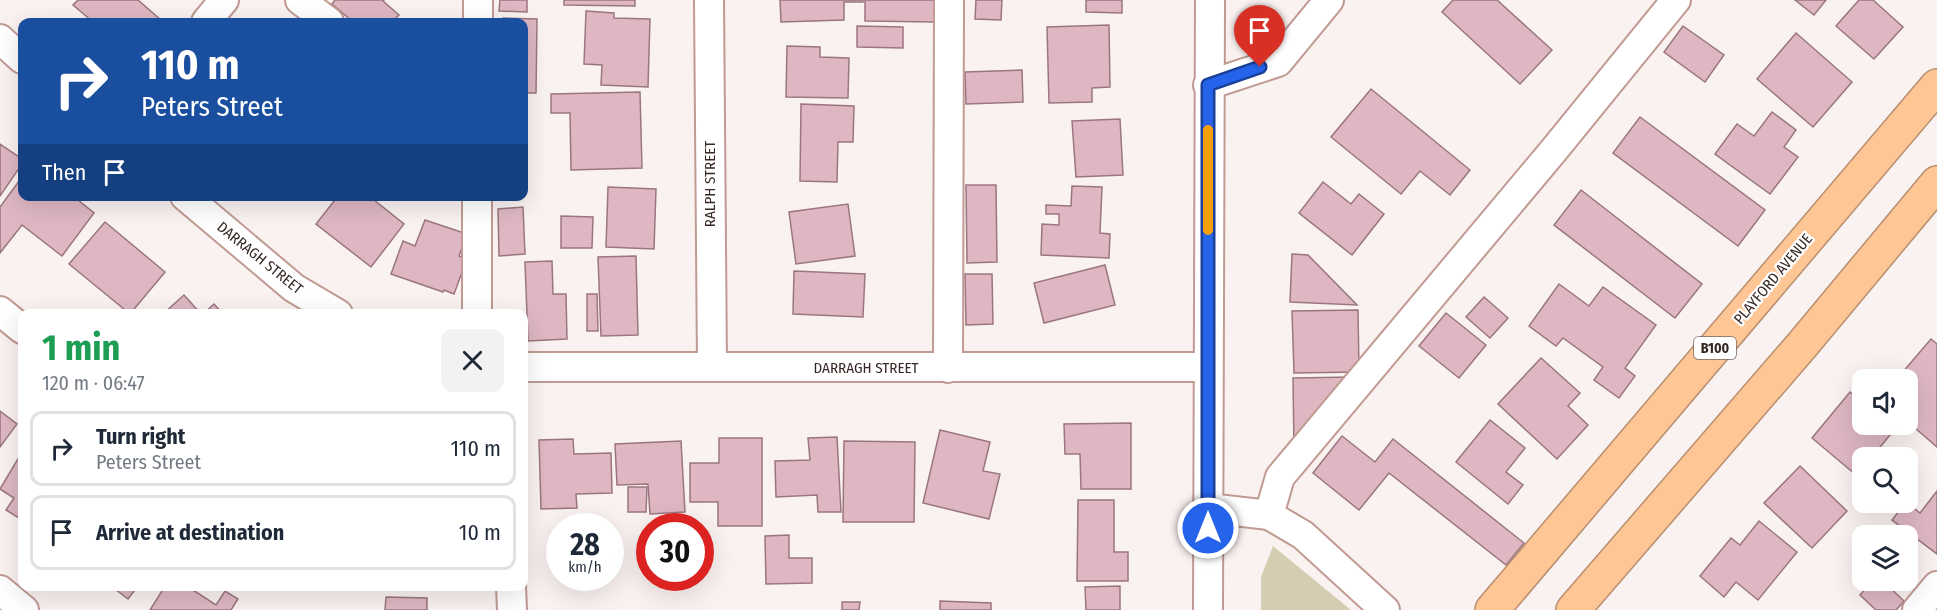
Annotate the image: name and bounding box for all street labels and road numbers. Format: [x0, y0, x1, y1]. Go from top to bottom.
street label: RALPH STREET [701, 141, 719, 227]
street label: DARRAGH STREET [214, 218, 307, 298]
street label: PLAYFORD AVENUE [1730, 230, 1816, 328]
road number: B100 [1694, 337, 1736, 359]
street label: DARRAGH STREET [813, 359, 919, 377]

